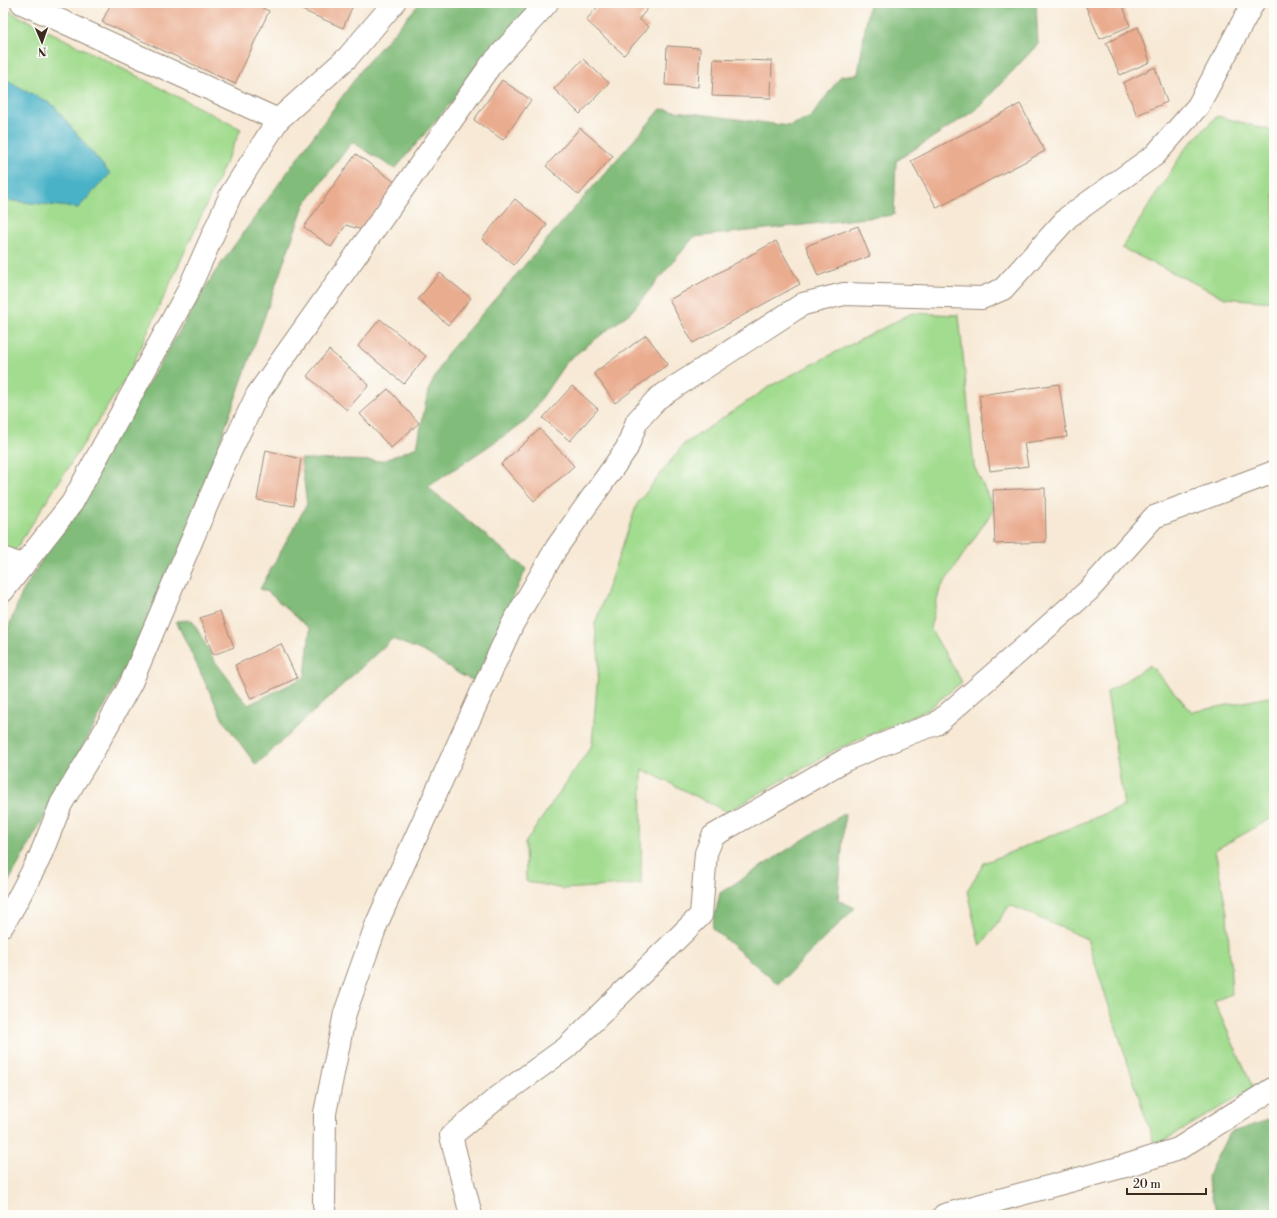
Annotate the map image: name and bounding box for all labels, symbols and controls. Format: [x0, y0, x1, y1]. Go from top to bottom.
north arrow [22, 22, 62, 62]
text: N [37, 44, 47, 58]
scale bar [1127, 1170, 1206, 1196]
text: 20 m [1133, 1177, 1161, 1192]

